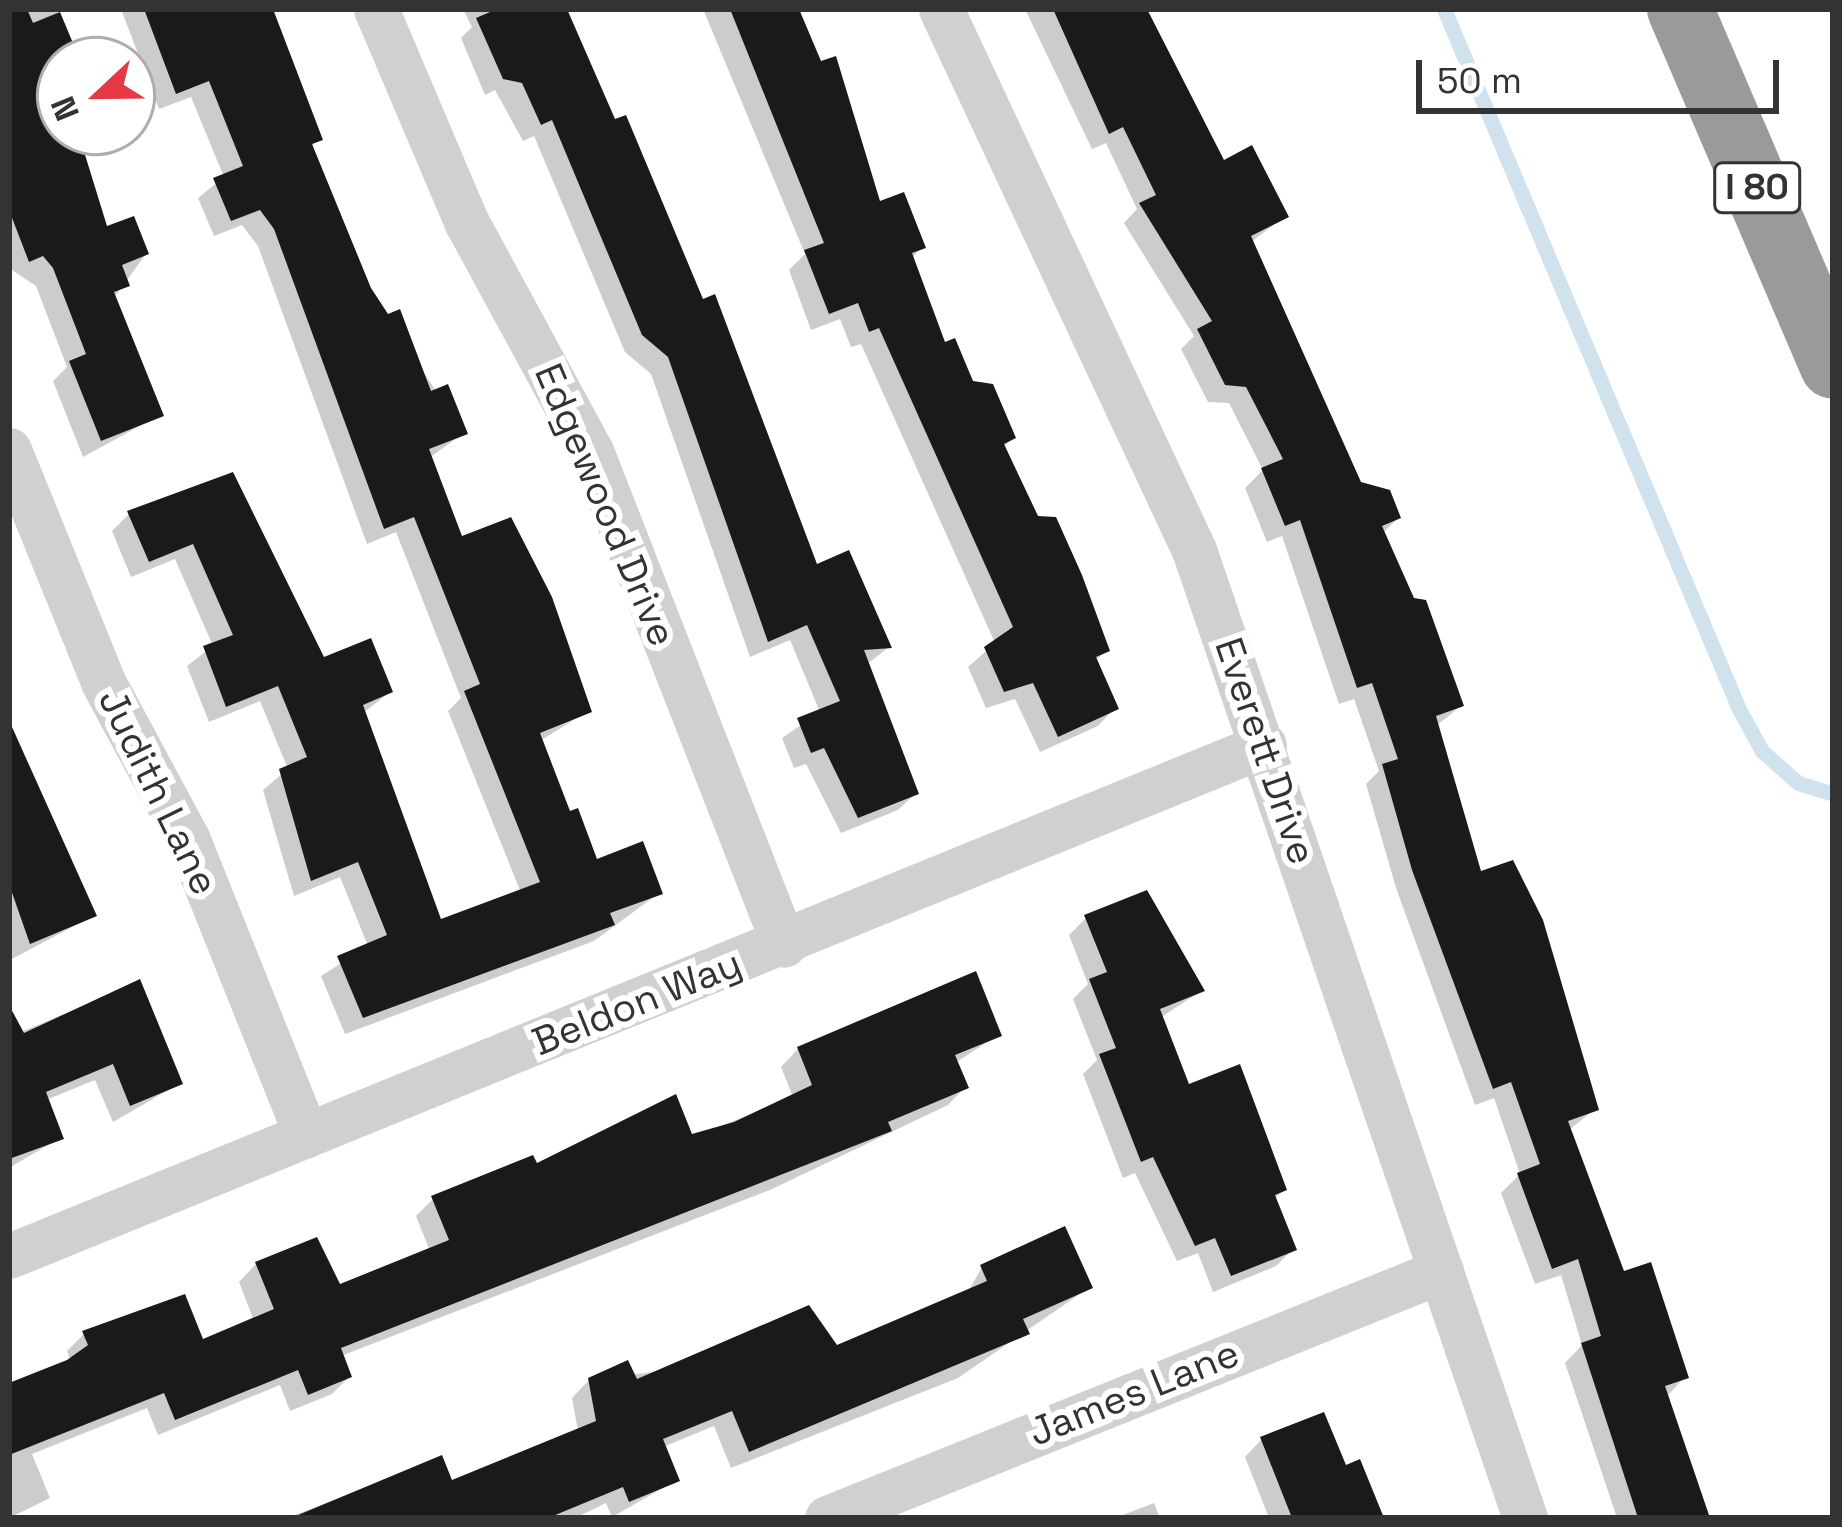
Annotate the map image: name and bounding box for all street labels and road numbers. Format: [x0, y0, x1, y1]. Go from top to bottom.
road number: I 80 [1712, 158, 1802, 218]
street label: Edgewood Drive [524, 357, 686, 653]
street label: Everett Drive [1204, 632, 1326, 870]
street label: Judith Lane [88, 681, 228, 903]
street label: Beldon Way [526, 940, 748, 1066]
street label: James Lane [1022, 1330, 1246, 1456]

